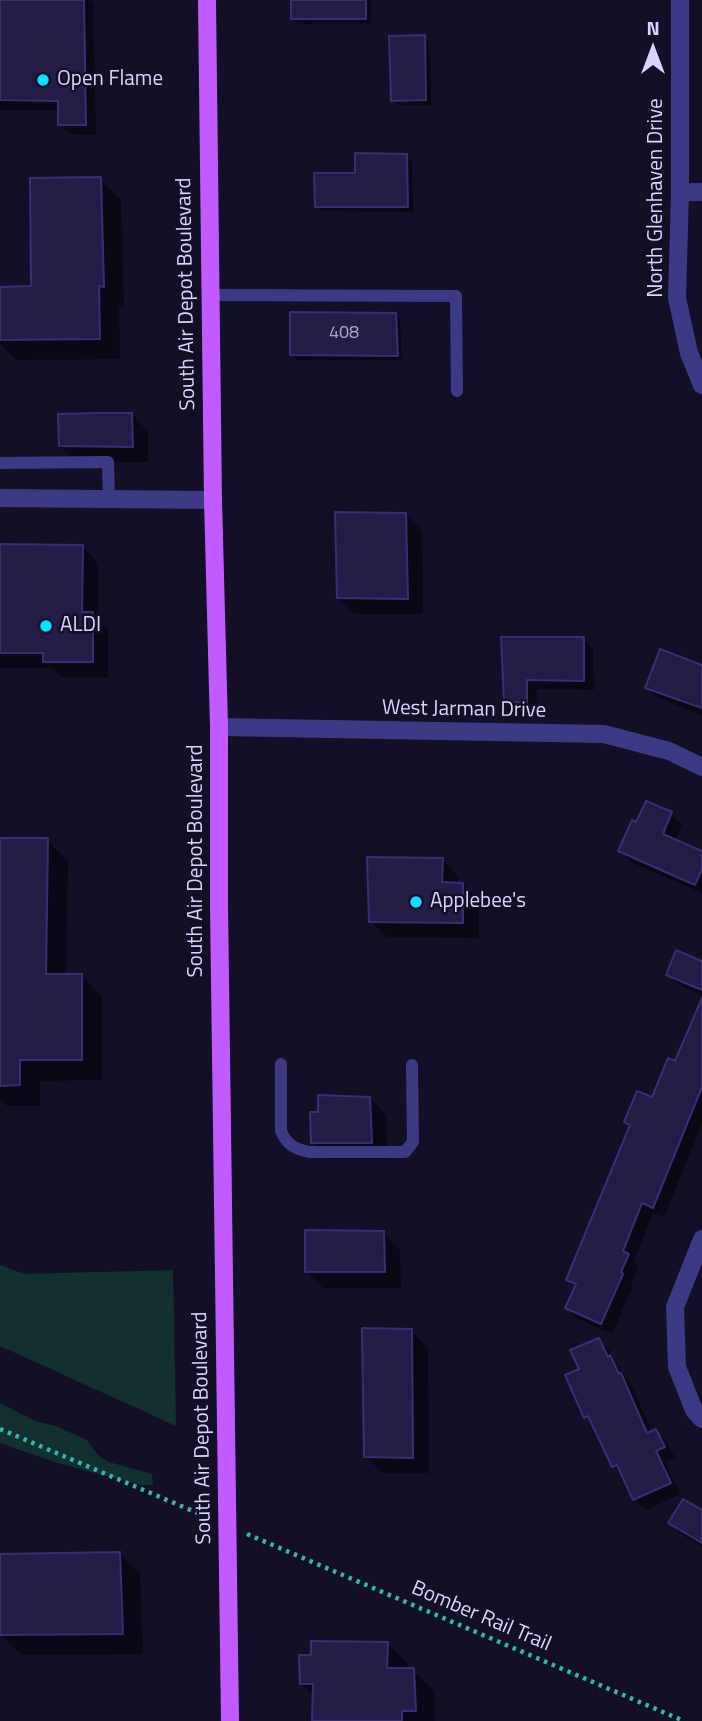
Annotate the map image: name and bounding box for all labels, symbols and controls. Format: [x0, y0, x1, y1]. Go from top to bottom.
text: N [646, 13, 660, 42]
north arrow [618, 14, 688, 84]
place label: Open Flame [57, 67, 163, 93]
marker: Open Flame [35, 72, 51, 88]
street label: North Glenhaven Drive [644, 98, 670, 298]
street label: South Air Depot Boulevard [172, 177, 202, 411]
house number: 408 [329, 323, 359, 345]
place label: ALDI [60, 613, 101, 639]
marker: ALDI [38, 618, 54, 634]
street label: West Jarman Drive [382, 696, 546, 724]
street label: South Air Depot Boulevard [184, 744, 210, 978]
place label: Applebee's [430, 889, 526, 915]
marker: Applebee's [408, 894, 424, 910]
street label: South Air Depot Boulevard [188, 1311, 218, 1545]
street label: Bomber Rail Trail [407, 1576, 555, 1658]

